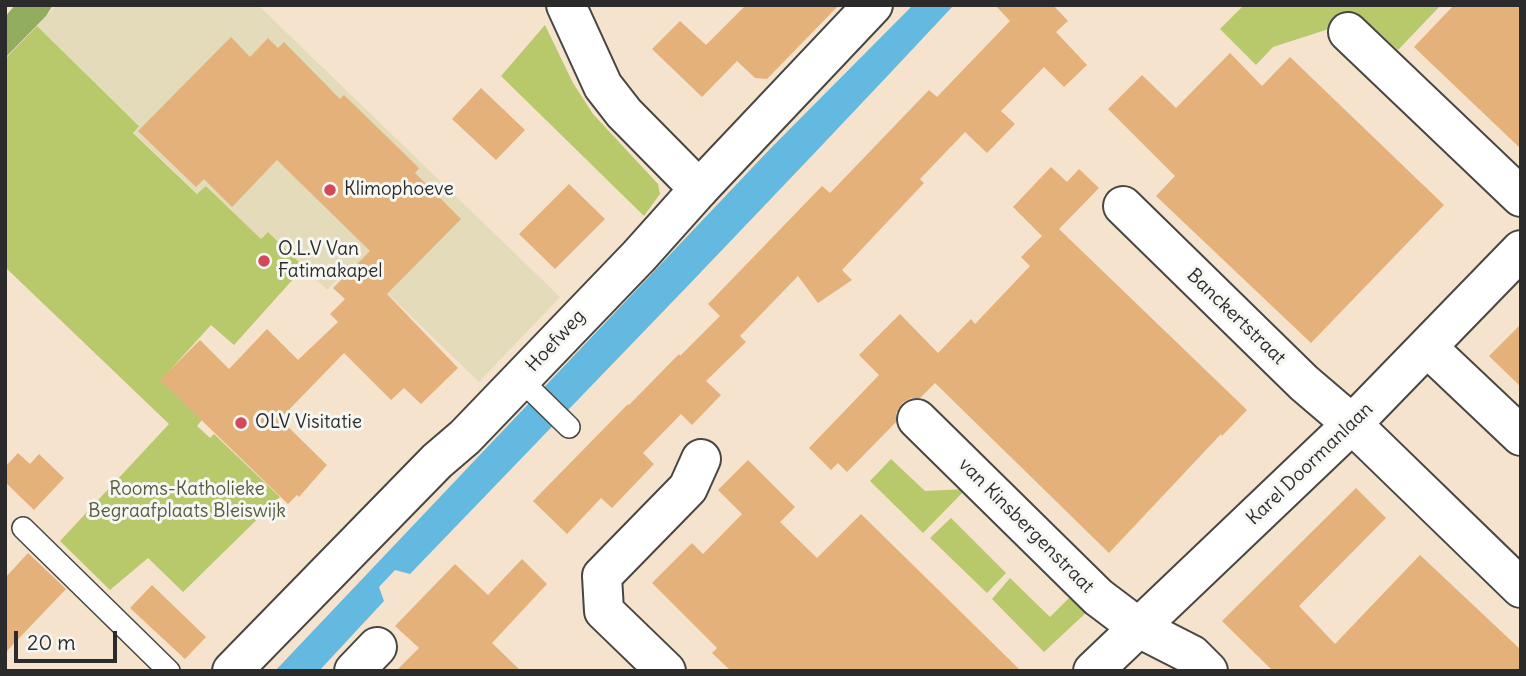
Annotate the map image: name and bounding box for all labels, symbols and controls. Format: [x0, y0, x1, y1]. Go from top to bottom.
place label: Klimophoeve [344, 179, 454, 201]
marker: Klimophoeve [322, 182, 338, 198]
place label: O.L.V Van Fatimakapel [278, 239, 383, 283]
marker: O.L.V Van Fatimakapel [256, 253, 272, 269]
street label: Banckertstraat [1182, 264, 1290, 370]
street label: Hoefweg [522, 305, 590, 377]
street label: Karel Doormanlaan [1242, 398, 1378, 530]
place label: OLV Visitatie [255, 412, 362, 434]
marker: OLV Visitatie [233, 415, 249, 431]
street label: van Kinsbergenstraat [954, 454, 1098, 598]
park label: Rooms-Katholieke Begraafplaats Bleiswijk [88, 479, 286, 523]
scale bar [18, 616, 121, 660]
text: 20 m [27, 629, 76, 656]

